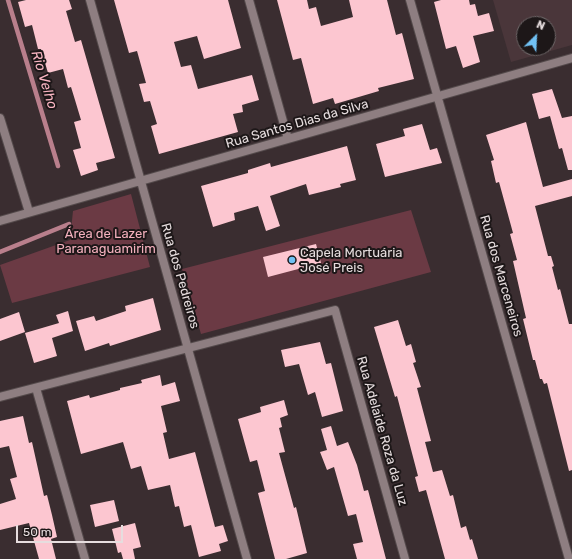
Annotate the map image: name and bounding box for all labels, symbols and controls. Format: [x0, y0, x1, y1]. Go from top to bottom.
north arrow [516, 16, 556, 56]
text: N [534, 18, 547, 33]
water label: Rio Velho [27, 49, 61, 111]
street label: Rua Santos Dias da Silva [224, 96, 370, 152]
street label: Rua dos Marceneiros [476, 213, 526, 339]
street label: Rua dos Pedreiros [157, 221, 203, 331]
park label: Área de Lazer Paranaguamirim [56, 226, 156, 257]
place label: Capela Mortuária José Preis [300, 245, 402, 276]
marker: Capela Mortuária José Preis [287, 255, 297, 265]
street label: Rua Adelaide Roza da Luz [353, 355, 411, 507]
scale bar [18, 517, 125, 543]
text: 50 m [23, 525, 51, 539]

